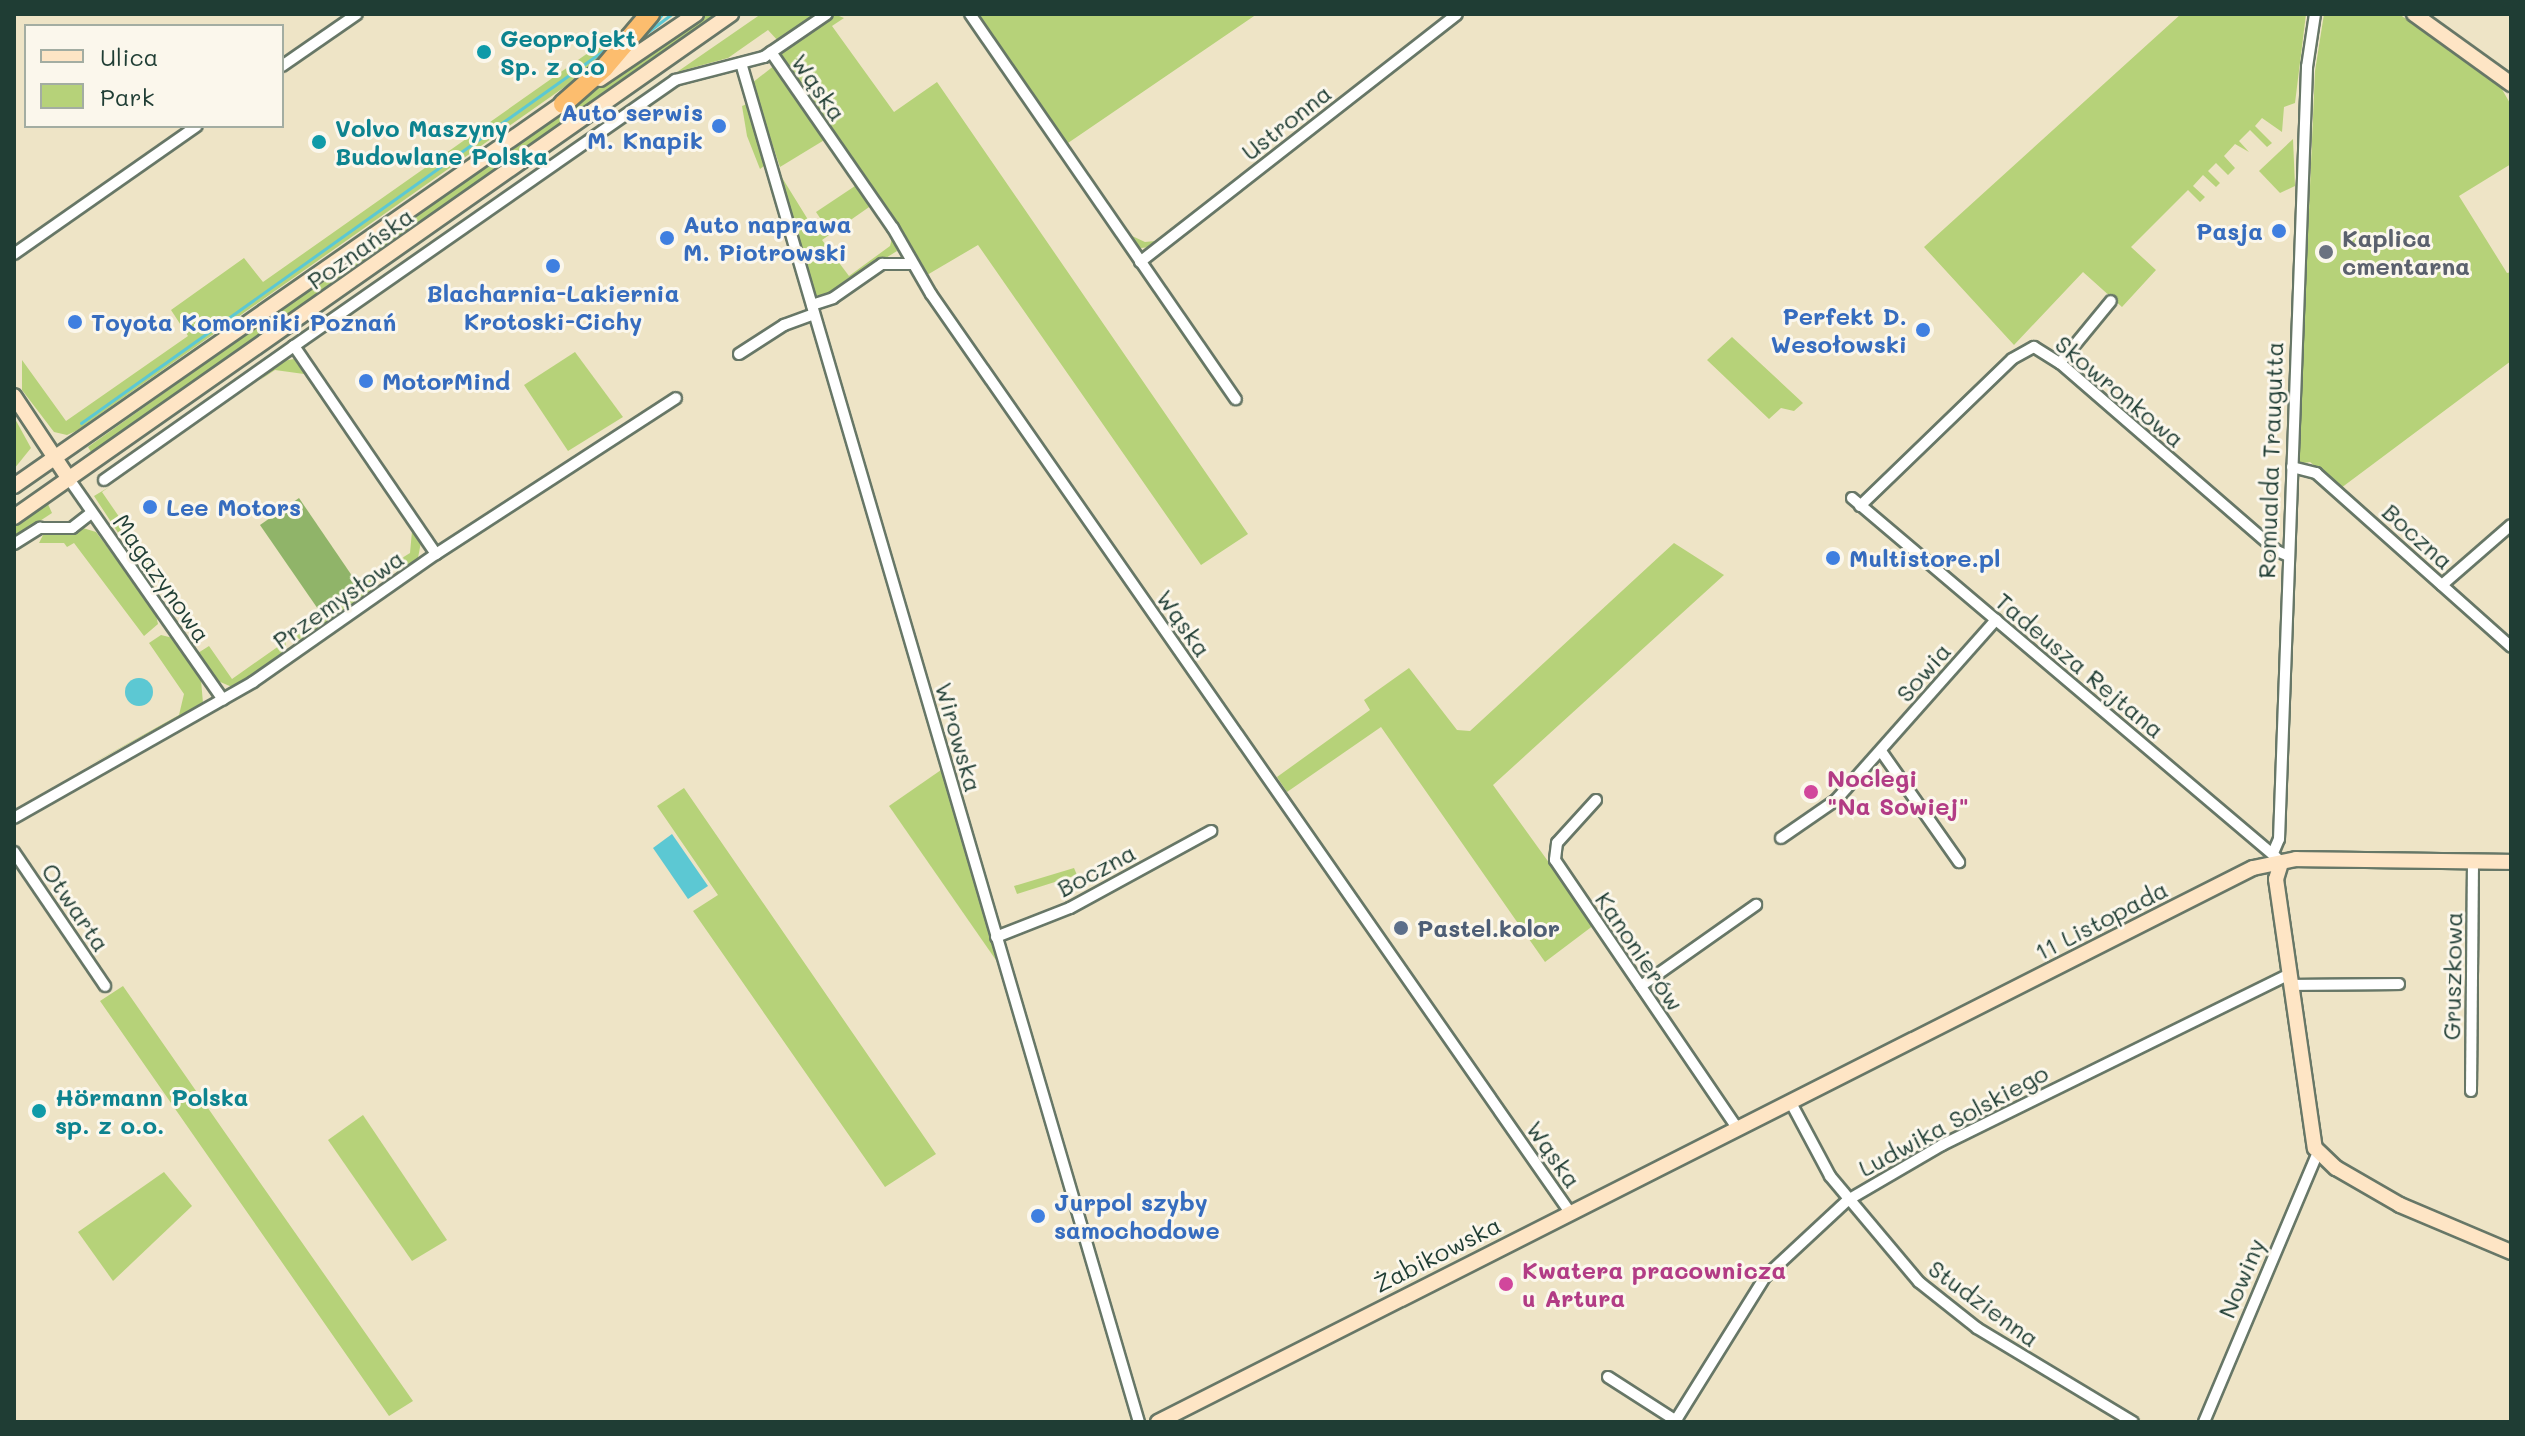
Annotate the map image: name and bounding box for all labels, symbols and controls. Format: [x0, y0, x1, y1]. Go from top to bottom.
legend [24, 24, 284, 128]
place label: Geoprojekt Sp. z o.o [500, 24, 636, 80]
text: Ulica [100, 41, 158, 72]
marker: Geoprojekt Sp. z o.o [475, 43, 493, 61]
street label: Wąska [786, 48, 852, 126]
street label: Ustronna [1235, 78, 1337, 166]
text: Park [100, 81, 154, 112]
place label: Auto serwis M. Knapik [561, 98, 703, 154]
place label: Volvo Maszyny Budowlane Polska [335, 114, 548, 170]
marker: Auto serwis M. Knapik [710, 117, 728, 135]
marker: Volvo Maszyny Budowlane Polska [310, 133, 328, 151]
street label: Poznańska [301, 201, 419, 295]
place label: Auto naprawa M. Piotrowski [683, 210, 851, 266]
place label: Pasja [2196, 217, 2263, 245]
marker: Pasja [2270, 222, 2288, 240]
place label: Kaplica cmentarna [2342, 224, 2470, 280]
marker: Auto naprawa M. Piotrowski [658, 229, 676, 247]
marker: Kaplica cmentarna [2317, 243, 2335, 261]
marker: Blacharnia-Lakiernia Krotoski-Cichy [544, 257, 562, 275]
place label: Blacharnia-Lakiernia Krotoski-Cichy [427, 279, 679, 335]
place label: Perfekt D. Wesołowski [1771, 302, 1907, 358]
place label: Toyota Komorniki Poznań [91, 308, 396, 336]
marker: Toyota Komorniki Poznań [66, 313, 84, 331]
marker: Perfekt D. Wesołowski [1914, 321, 1932, 339]
street label: Skowronkowa [2050, 329, 2190, 453]
street label: Romualda Traugutta [2251, 341, 2289, 579]
place label: MotorMind [382, 367, 510, 395]
marker: MotorMind [357, 372, 375, 390]
place label: Lee Motors [166, 493, 301, 521]
street label: Boczna [2377, 497, 2459, 575]
marker: Lee Motors [141, 498, 159, 516]
street label: Magazynowa [107, 508, 217, 648]
street label: Przemysłowa [267, 543, 409, 655]
place label: Multistore.pl [1849, 544, 2001, 572]
marker: Multistore.pl [1824, 549, 1842, 567]
street label: Wąska [1151, 584, 1217, 662]
street label: Tadeusza Rejtana [1990, 586, 2170, 744]
street label: Sowia [1890, 637, 1956, 707]
street label: Wirowska [930, 679, 988, 795]
place label: Noclegi "Na Sowiej" [1827, 764, 1969, 820]
marker: Noclegi "Na Sowiej" [1802, 783, 1820, 801]
street label: Boczna [1052, 837, 1140, 903]
street label: Otwarta [36, 857, 116, 957]
street label: 11 Listopada [2030, 874, 2172, 966]
street label: Kanonierów [1590, 886, 1690, 1016]
street label: Gruszkowa [2436, 911, 2468, 1041]
place label: Pastel.kolor [1417, 914, 1560, 942]
marker: Pastel.kolor [1392, 919, 1410, 937]
street label: Ludwika Solskiego [1853, 1058, 2053, 1182]
place label: Hörmann Polska sp. z o.o. [55, 1083, 249, 1139]
marker: Hörmann Polska sp. z o.o. [30, 1102, 48, 1120]
street label: Wąska [1521, 1115, 1587, 1193]
place label: Jurpol szyby samochodowe [1054, 1188, 1220, 1244]
marker: Jurpol szyby samochodowe [1029, 1207, 1047, 1225]
street label: Żabikowska [1369, 1210, 1505, 1298]
street label: Nowiny [2211, 1234, 2271, 1322]
street label: Studzienna [1923, 1253, 2045, 1353]
place label: Kwatera pracownicza u Artura [1522, 1256, 1786, 1312]
marker: Kwatera pracownicza u Artura [1497, 1275, 1515, 1293]

